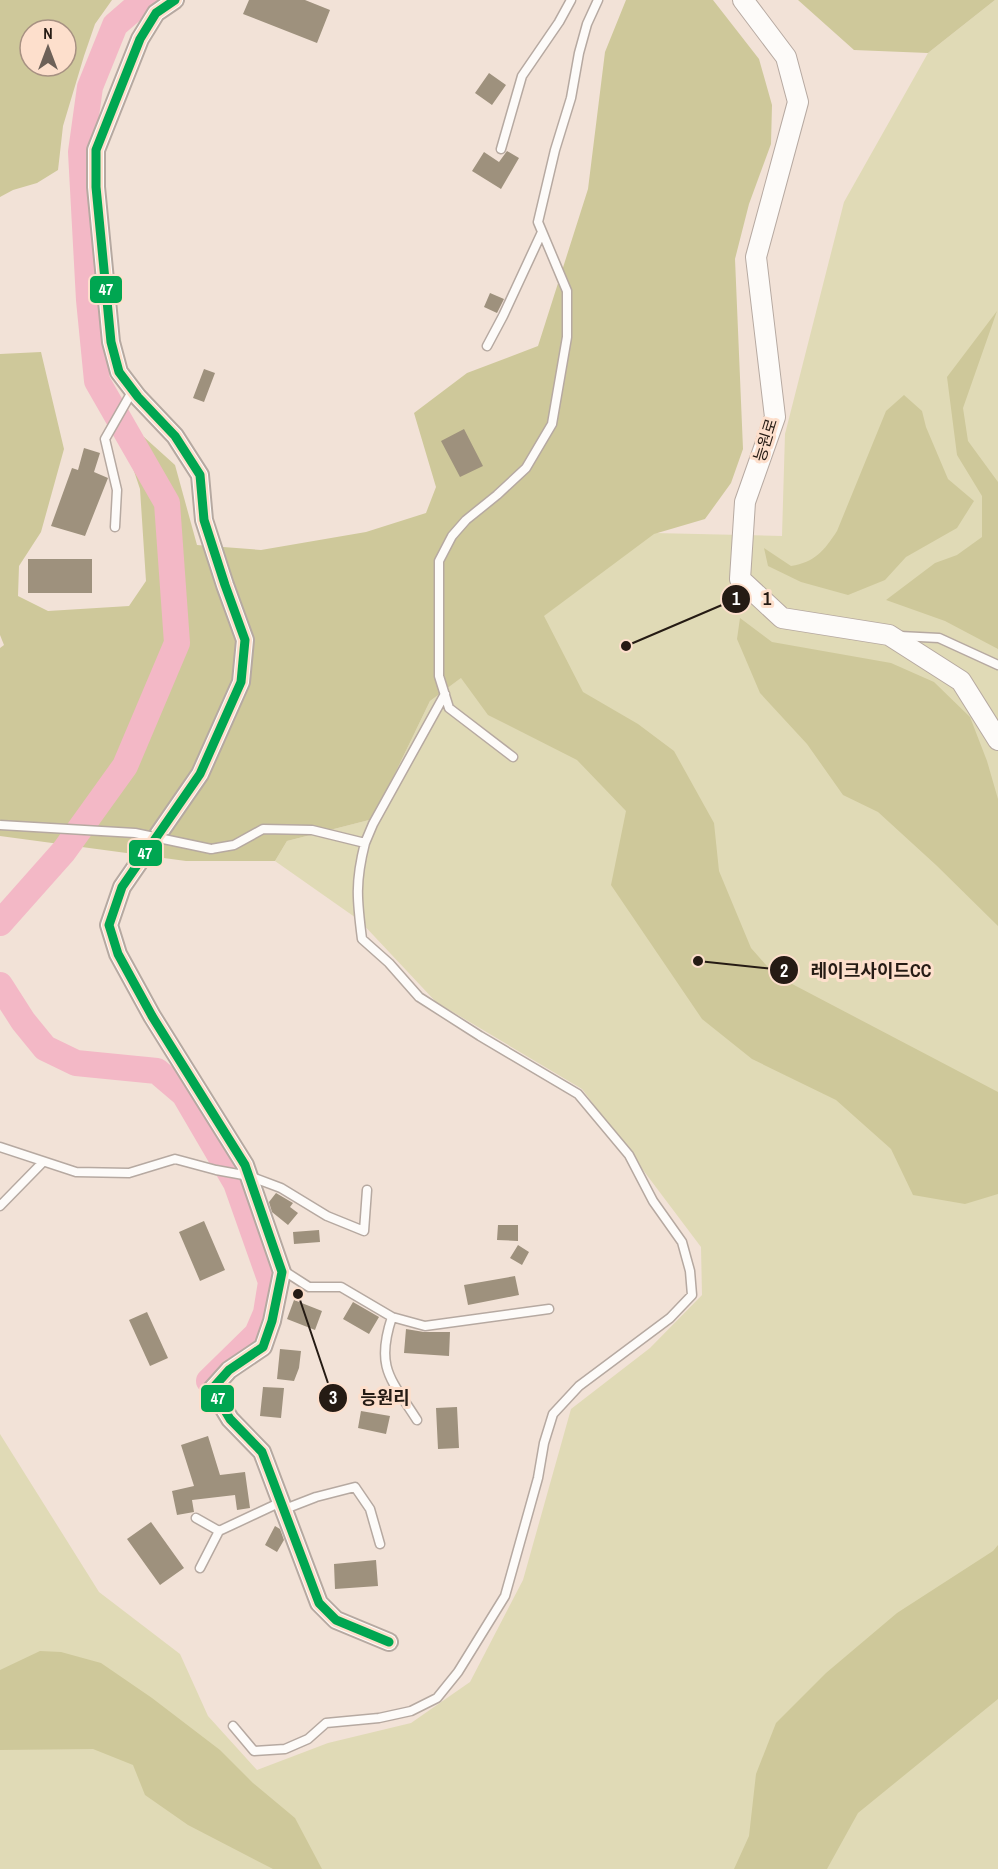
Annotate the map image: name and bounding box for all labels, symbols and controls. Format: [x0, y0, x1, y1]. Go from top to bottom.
north arrow [18, 18, 78, 78]
text: N [43, 22, 53, 44]
line badge: 47 [89, 275, 123, 304]
text: 47 [99, 278, 113, 300]
street label: 능원로 [748, 415, 782, 464]
callout: 1 [721, 581, 783, 617]
text: 1 [732, 586, 741, 611]
text: 1 [763, 586, 772, 611]
line badge: 47 [128, 839, 163, 867]
text: 47 [138, 842, 152, 864]
callout: 레이크사이드CC [769, 952, 944, 988]
text: 2 [780, 958, 788, 983]
text: 레이크사이드CC [811, 958, 932, 983]
callout: 능원리 [318, 1380, 422, 1416]
line badge: 47 [200, 1384, 235, 1413]
text: 3 [329, 1385, 337, 1410]
text: 능원리 [360, 1385, 410, 1410]
text: 47 [211, 1387, 225, 1409]

